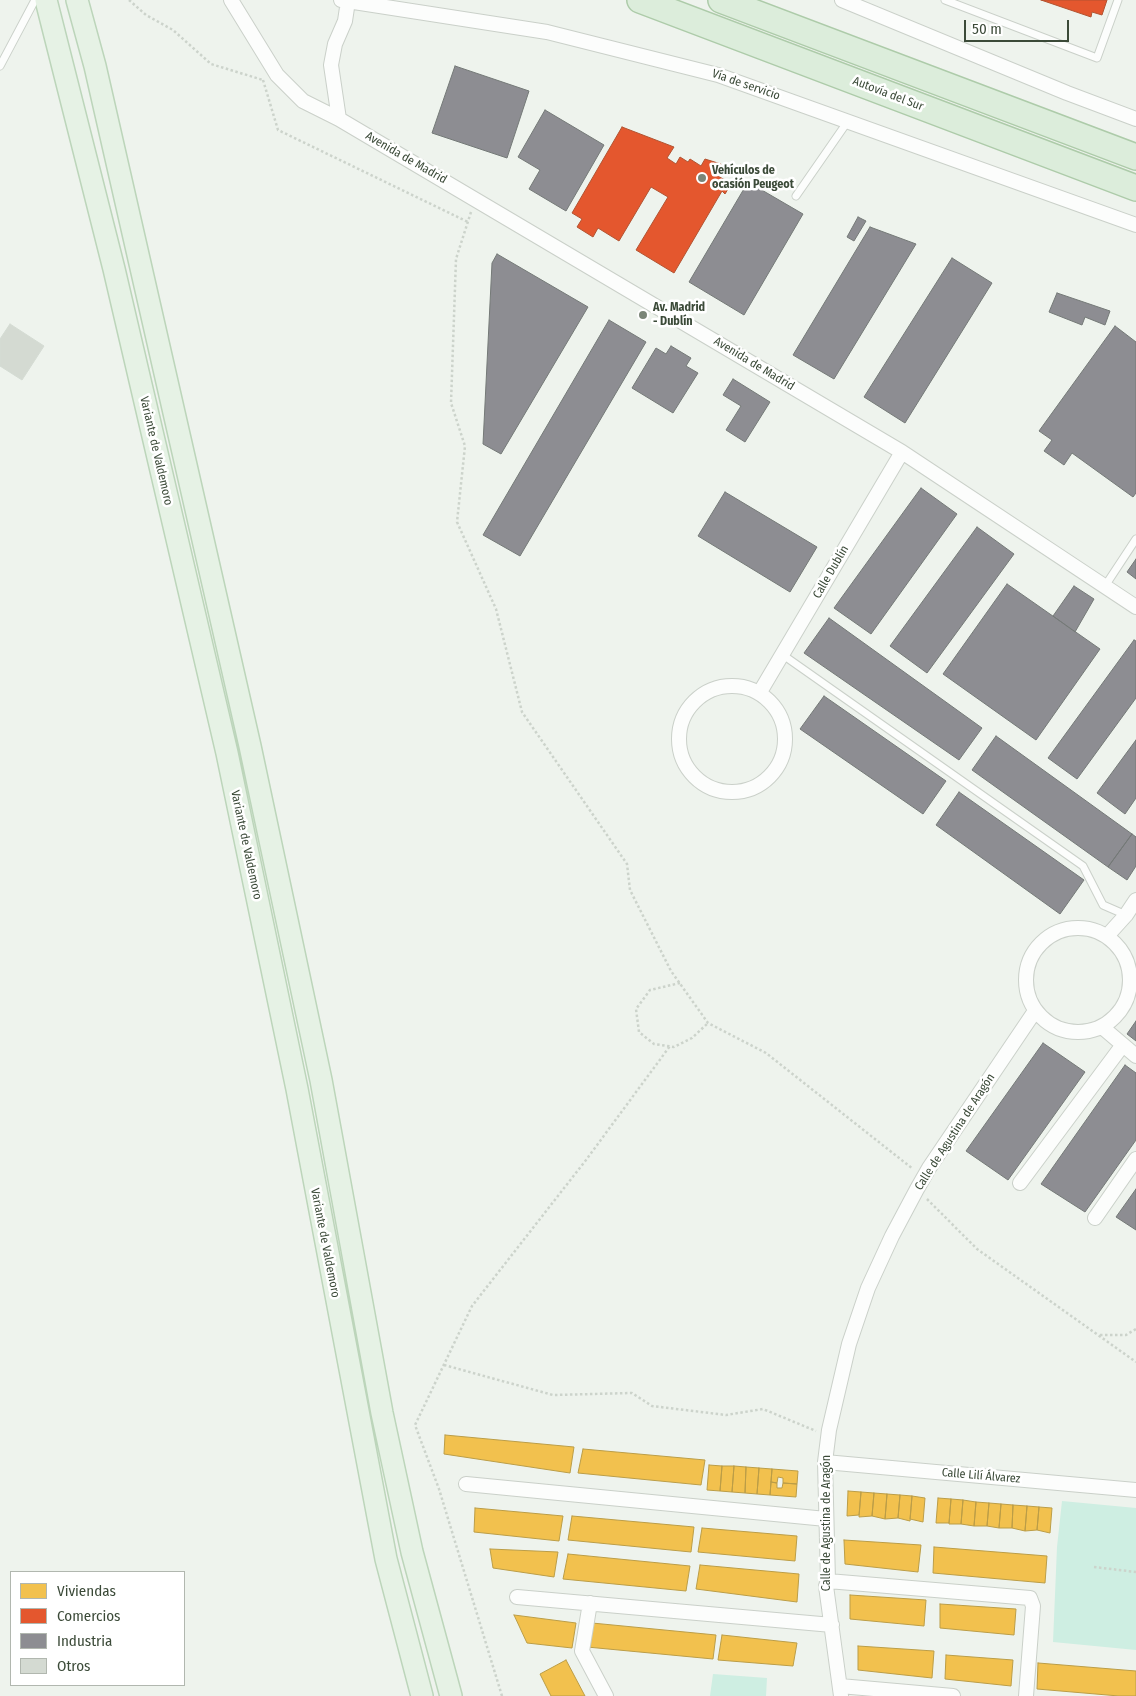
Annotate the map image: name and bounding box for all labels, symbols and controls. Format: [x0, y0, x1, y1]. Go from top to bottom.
scale bar [966, 10, 1071, 42]
text: 50 m [972, 20, 1002, 38]
street label: Vía de servicio [710, 67, 782, 103]
street label: Autovía del Sur [851, 74, 925, 114]
street label: Avenida de Madrid [363, 129, 449, 187]
place label: Vehículos de ocasión Peugeot [712, 164, 794, 192]
marker: Vehículos de ocasión Peugeot [696, 172, 708, 184]
place label: Av. Madrid - Dublín [653, 301, 705, 329]
marker: Av. Madrid - Dublín [637, 309, 649, 321]
street label: Avenida de Madrid [711, 334, 797, 394]
street label: Variante de Valdemoro [136, 395, 176, 507]
street label: Calle Dublín [810, 543, 852, 601]
street label: Variante de Valdemoro [227, 789, 265, 901]
street label: Calle de Agustina de Aragón [912, 1071, 998, 1193]
street label: Variante de Valdemoro [307, 1187, 343, 1299]
street label: Calle de Agustina de Aragón [820, 1455, 834, 1591]
street label: Calle Lilí Álvarez [941, 1465, 1021, 1487]
legend [10, 1571, 185, 1686]
text: Viviendas [57, 1582, 116, 1600]
text: Comercios [57, 1607, 120, 1625]
text: Industria [57, 1632, 112, 1650]
text: Otros [57, 1657, 90, 1675]

